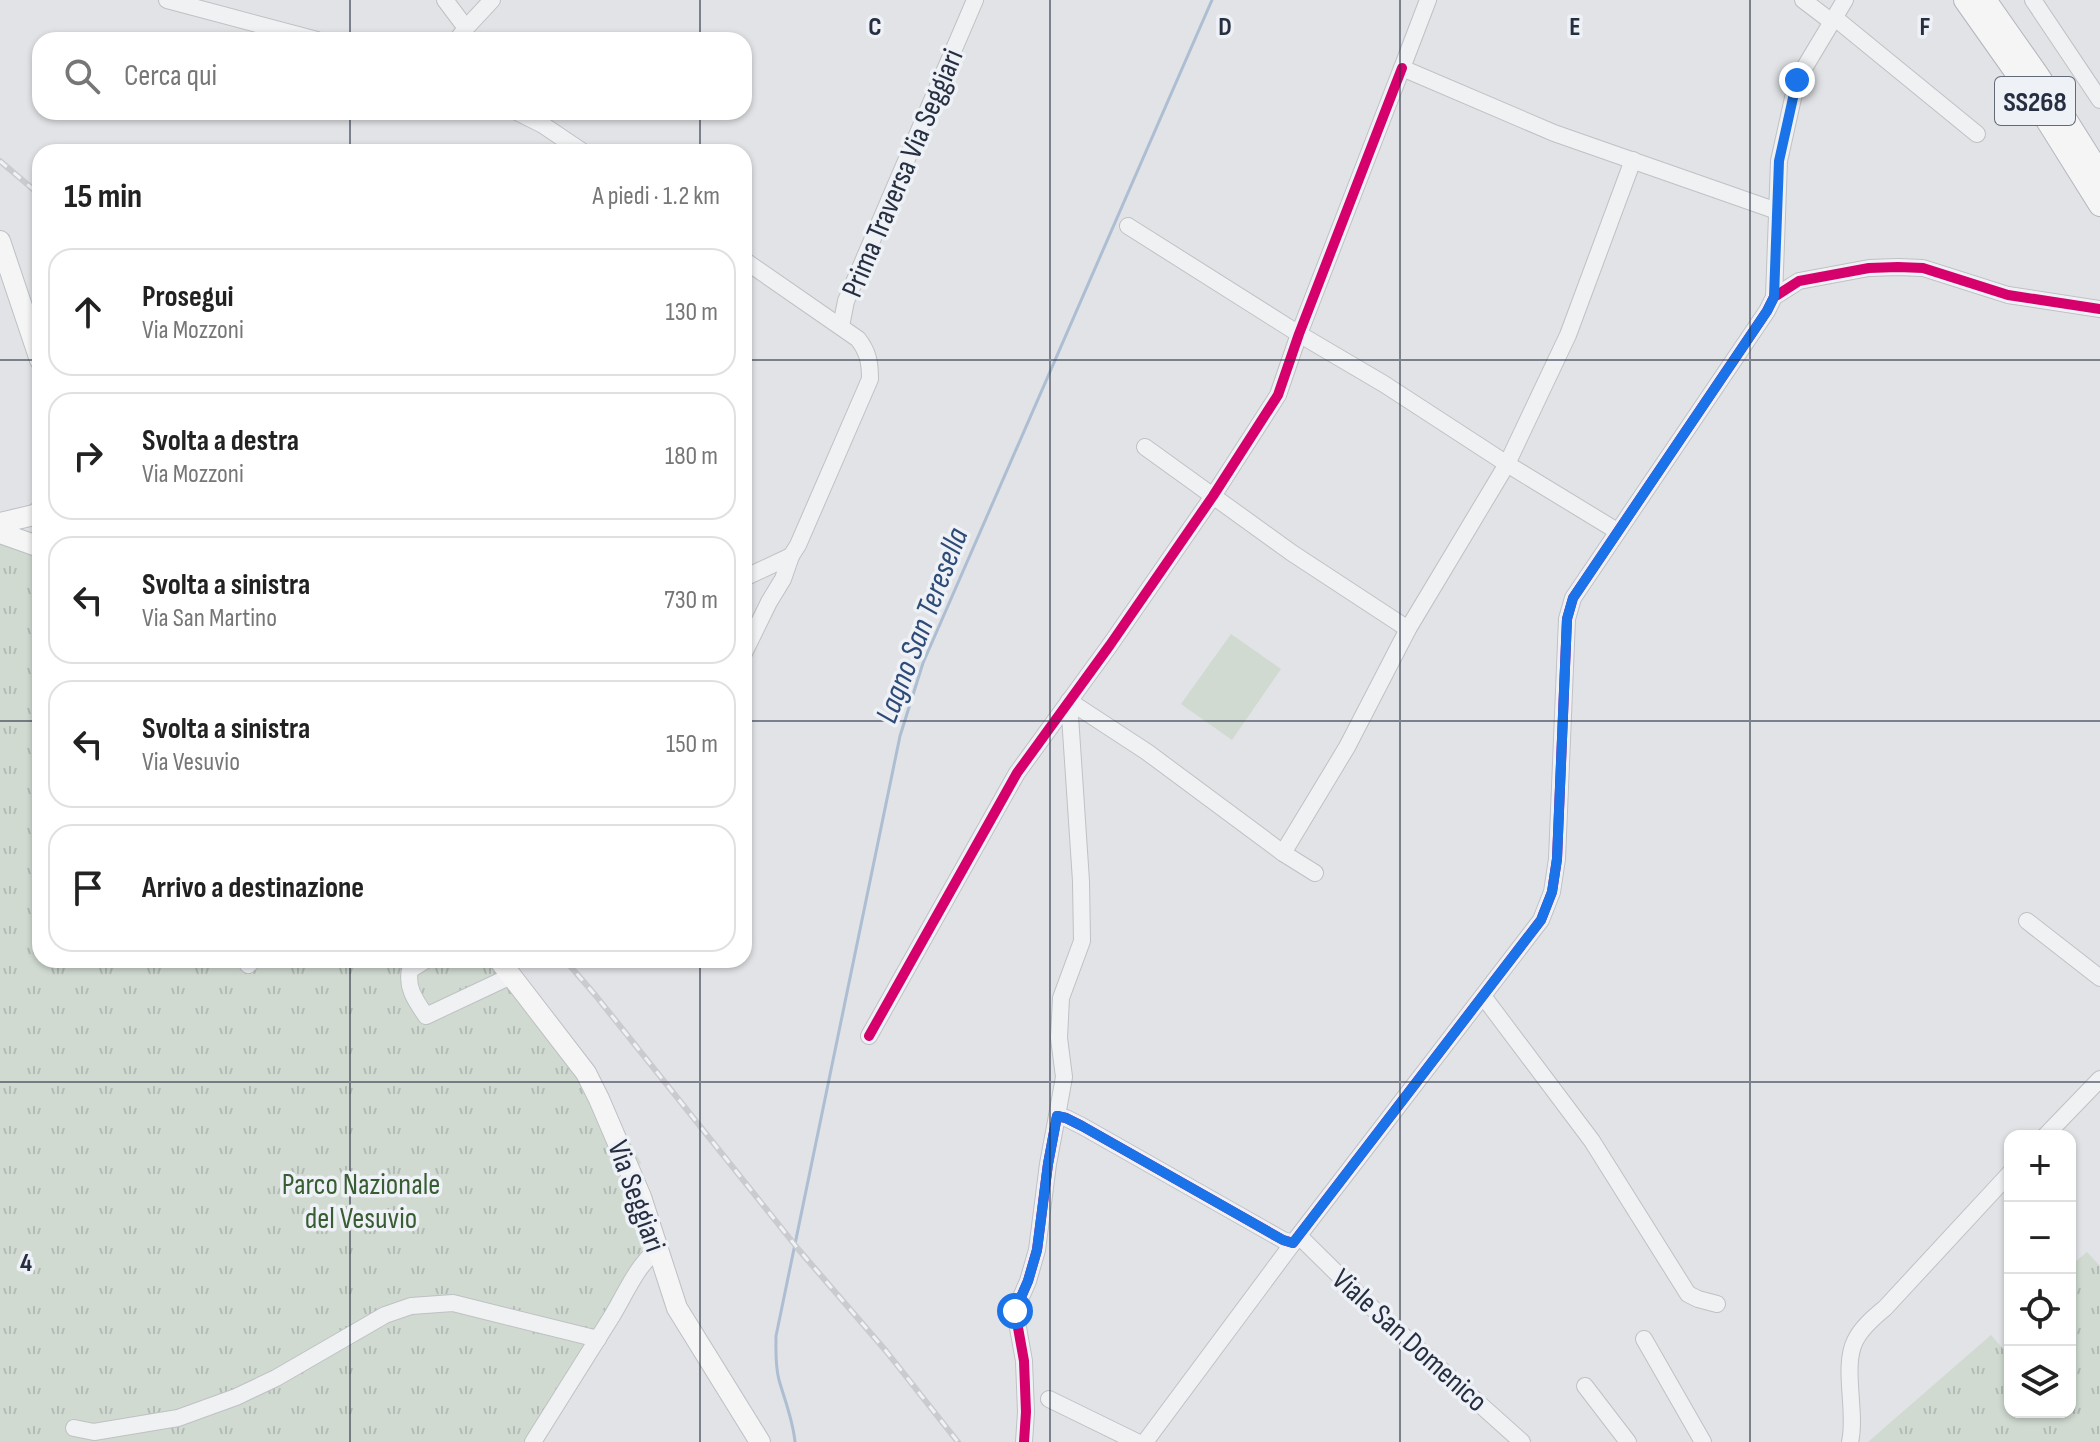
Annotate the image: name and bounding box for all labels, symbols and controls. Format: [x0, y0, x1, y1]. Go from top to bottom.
text: C [868, 12, 882, 43]
text: D [1218, 12, 1232, 43]
text: E [1569, 12, 1581, 43]
text: F [1920, 12, 1931, 43]
search box [32, 32, 752, 120]
street label: Prima Traversa Via Seggiari [834, 44, 971, 303]
icon: search [60, 54, 104, 98]
text: Cerca qui [124, 58, 217, 94]
route end [1779, 62, 1815, 98]
road number: SS268 [1995, 77, 2075, 125]
text: 15 min [64, 176, 142, 217]
text: A piedi · 1.2 km [592, 181, 720, 212]
text: Prosegui [142, 279, 234, 315]
icon: ahead [66, 290, 110, 334]
text: 130 m [666, 297, 718, 328]
text: Via Mozzoni [142, 315, 244, 346]
text: Svolta a destra [142, 423, 299, 459]
icon: right [66, 434, 110, 478]
text: 180 m [665, 441, 718, 472]
text: Via Mozzoni [142, 459, 244, 490]
water label: Lagno San Teresella [867, 522, 978, 729]
text: Svolta a sinistra [142, 567, 310, 603]
icon: left [66, 578, 110, 622]
text: 730 m [664, 585, 718, 616]
text: Via San Martino [142, 603, 277, 634]
text: Svolta a sinistra [142, 711, 310, 747]
icon: left [66, 722, 110, 766]
text: 150 m [666, 729, 718, 760]
text: Via Vesuvio [142, 747, 240, 778]
icon: arrive [66, 866, 110, 910]
text: Arrivo a destinazione [142, 870, 364, 906]
map controls [2004, 1130, 2076, 1418]
button: + [2004, 1130, 2076, 1202]
street label: Via Seggiari [599, 1136, 673, 1257]
park label: Parco Nazionale del Vesuvio [282, 1167, 440, 1237]
button: − [2004, 1202, 2076, 1274]
text: 4 [20, 1248, 32, 1279]
street label: Viale San Domenico [1324, 1262, 1494, 1420]
button: locate [2004, 1274, 2076, 1346]
route start [997, 1293, 1033, 1329]
button: layers [2004, 1346, 2076, 1418]

